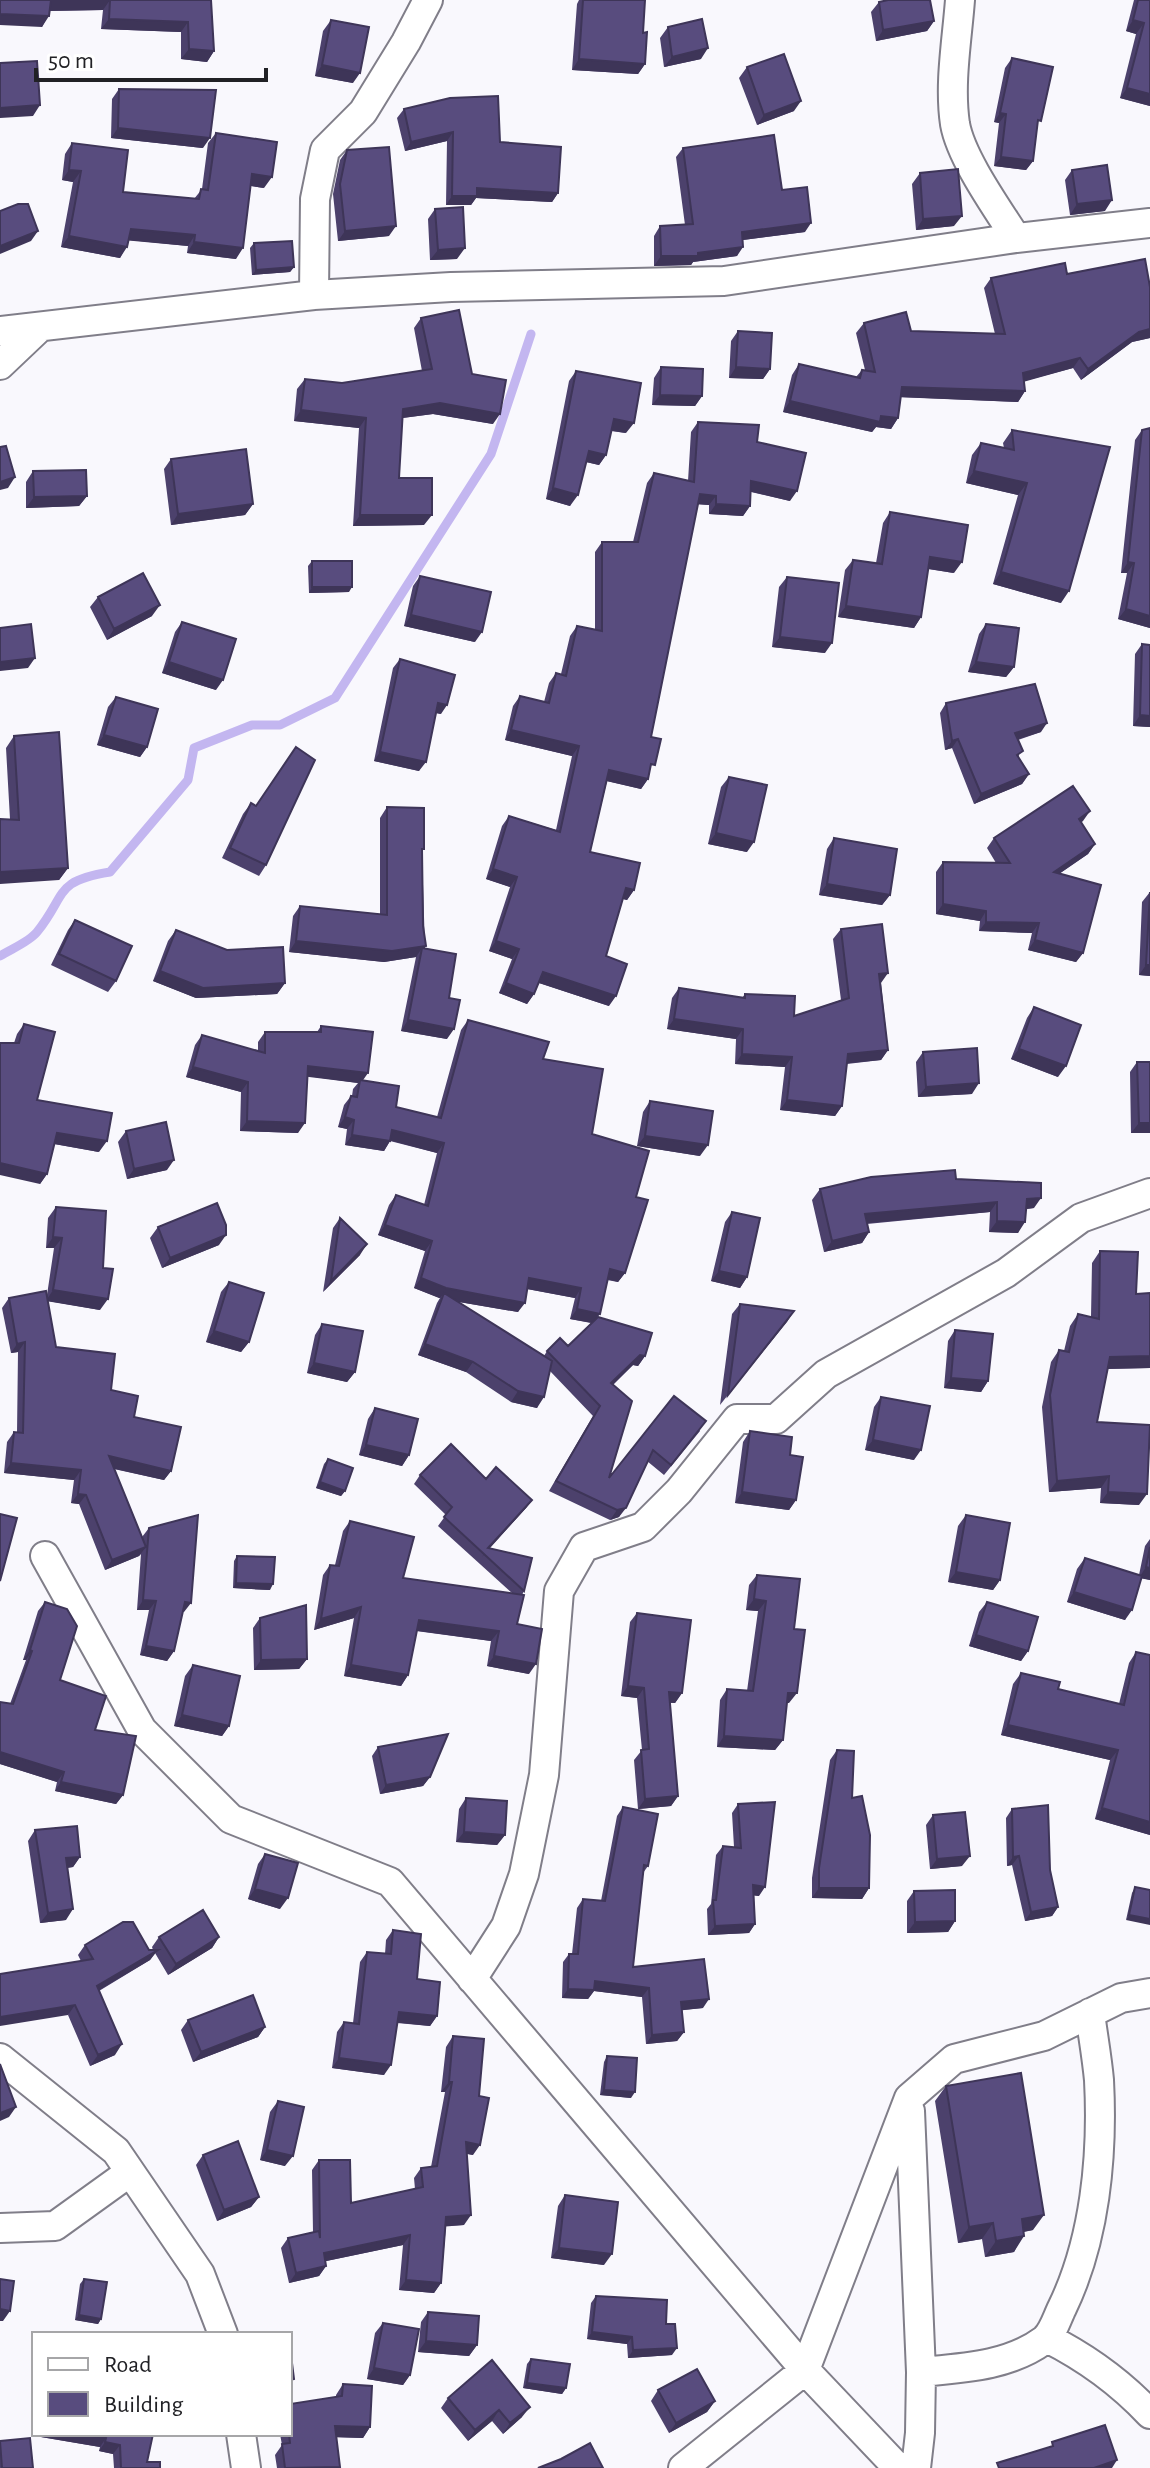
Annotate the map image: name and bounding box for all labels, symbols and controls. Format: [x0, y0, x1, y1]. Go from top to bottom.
scale bar [36, 32, 266, 82]
text: 50 m [48, 49, 94, 73]
legend [32, 2332, 292, 2436]
text: Road [104, 2353, 152, 2377]
text: Building [104, 2393, 183, 2417]

